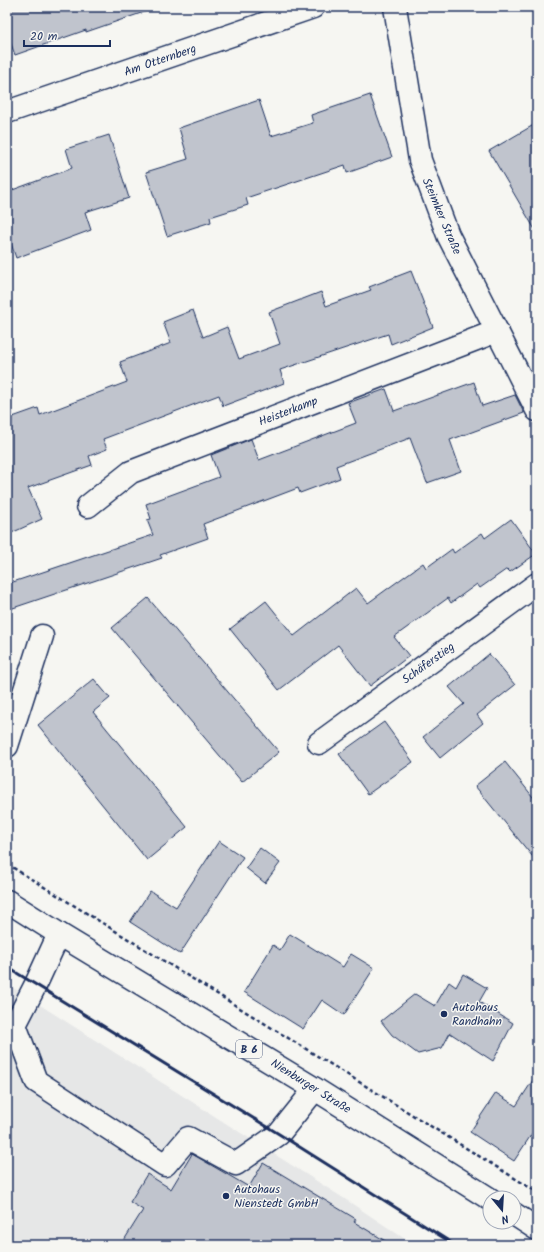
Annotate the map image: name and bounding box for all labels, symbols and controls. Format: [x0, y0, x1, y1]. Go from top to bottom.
scale bar [24, 22, 110, 48]
text: 20 m [30, 27, 58, 46]
street label: Am Otternberg [121, 39, 199, 82]
street label: Steimker Straße [417, 175, 466, 258]
street label: Heisterkamp [256, 391, 321, 431]
street label: Schäferstieg [398, 637, 459, 689]
place label: Autohaus Randhahn [452, 998, 502, 1031]
marker: Autohaus Randhahn [439, 1009, 449, 1019]
road number: B 6 [236, 1040, 262, 1058]
street label: Nienburger Straße [267, 1054, 355, 1119]
place label: Autohaus Nienstedt GmbH [234, 1180, 319, 1213]
north arrow [482, 1190, 522, 1230]
marker: Autohaus Nienstedt GmbH [221, 1191, 231, 1201]
text: N [499, 1209, 511, 1228]

